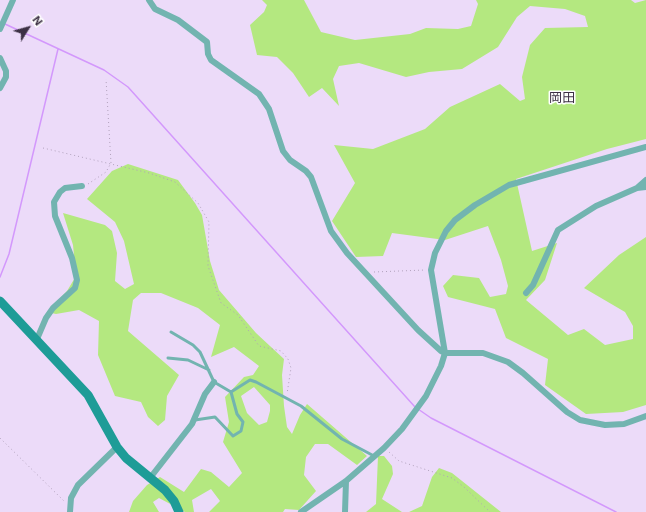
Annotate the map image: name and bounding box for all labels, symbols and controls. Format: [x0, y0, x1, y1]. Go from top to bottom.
north arrow [8, 8, 48, 48]
text: N [29, 13, 46, 28]
district label: 岡田 [549, 90, 575, 106]

